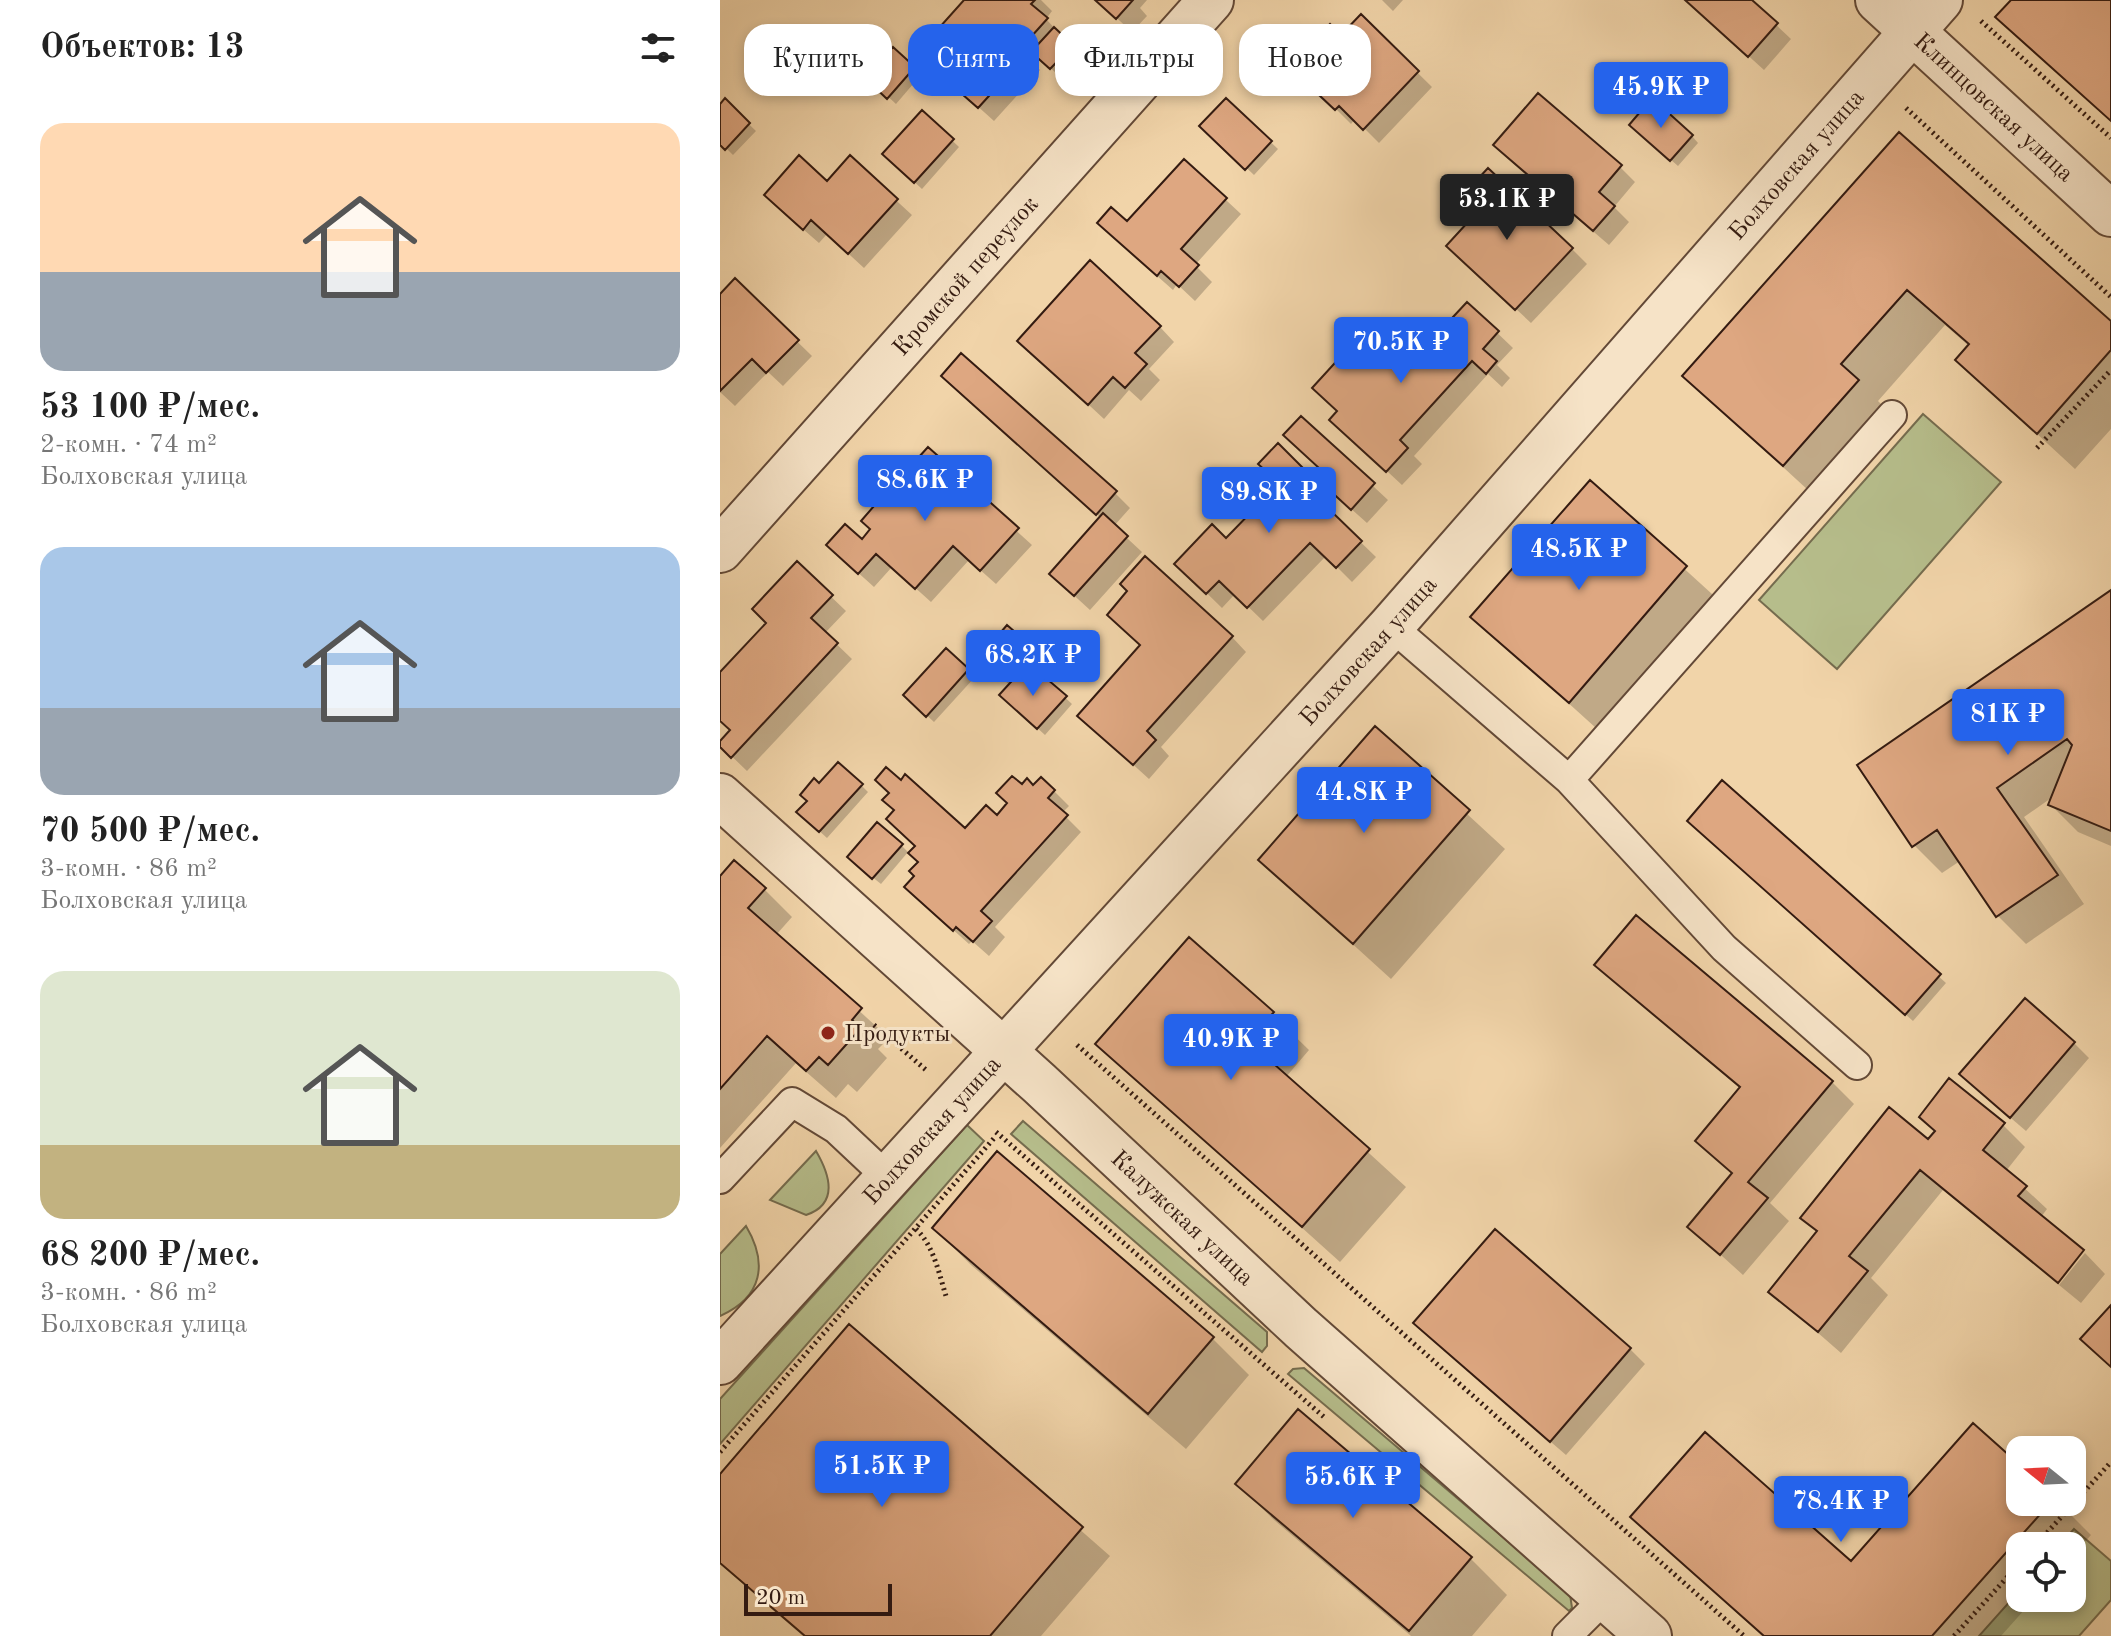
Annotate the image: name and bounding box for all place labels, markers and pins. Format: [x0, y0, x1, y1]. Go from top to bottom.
pin: 45.9K ₽ [1587, 62, 1735, 130]
pin: 53.1K ₽ [1433, 174, 1581, 242]
pin: 70.5K ₽ [1327, 317, 1475, 385]
pin: 88.6K ₽ [851, 455, 999, 523]
pin: 89.8K ₽ [1195, 467, 1343, 535]
pin: 48.5K ₽ [1505, 524, 1653, 592]
pin: 68.2K ₽ [959, 630, 1107, 698]
pin: 81K ₽ [1952, 689, 2064, 757]
pin: 44.8K ₽ [1290, 767, 1438, 835]
pin: 40.9K ₽ [1157, 1014, 1305, 1082]
place label: Продукты [844, 1023, 950, 1047]
marker: Продукты [819, 1024, 837, 1042]
pin: 51.5K ₽ [808, 1441, 956, 1509]
pin: 55.6K ₽ [1279, 1452, 1427, 1520]
pin: 78.4K ₽ [1767, 1476, 1915, 1544]

